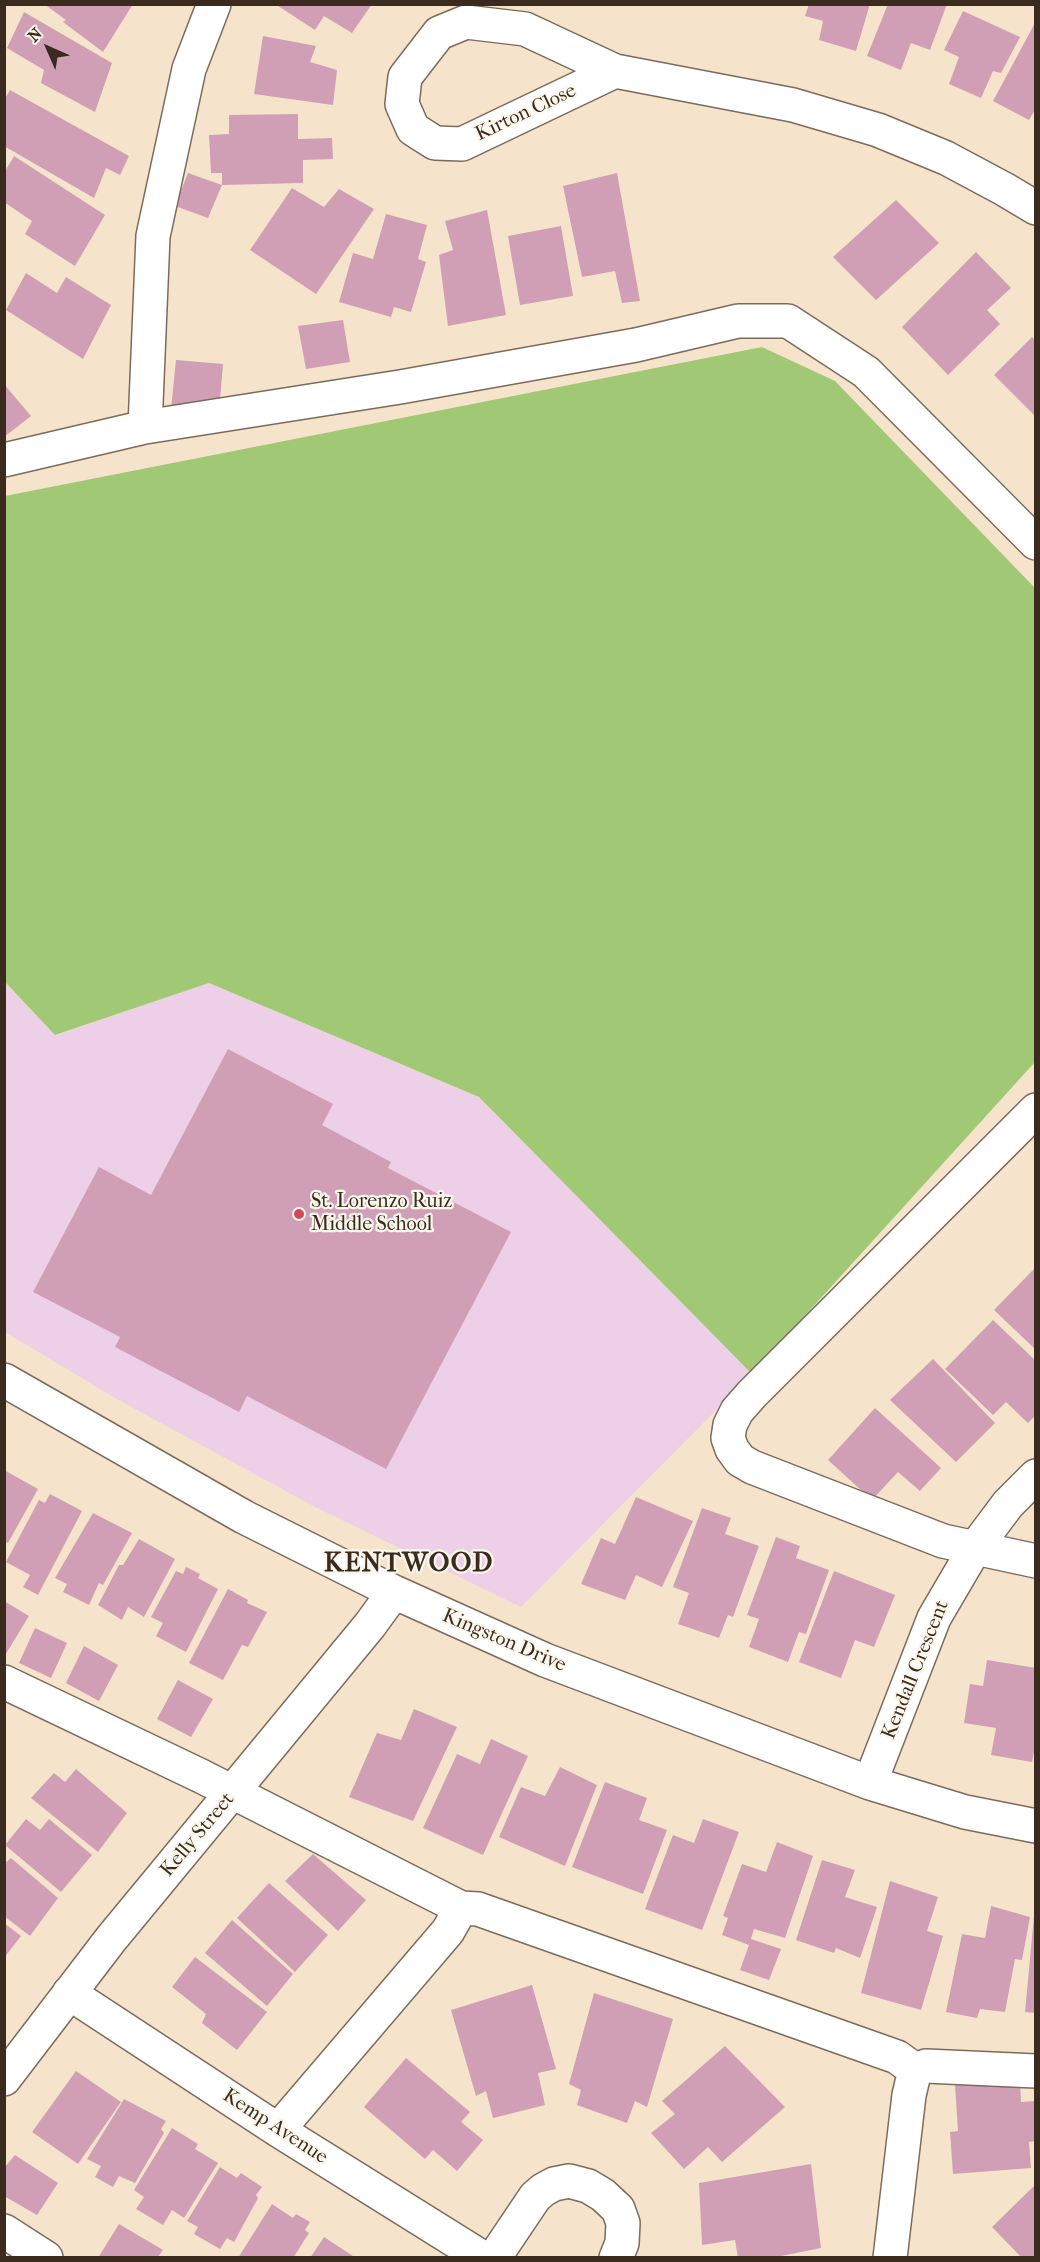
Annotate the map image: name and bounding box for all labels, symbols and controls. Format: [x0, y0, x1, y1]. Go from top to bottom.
north arrow [18, 18, 78, 78]
text: N [24, 24, 46, 46]
street label: Kirton Close [472, 79, 580, 147]
place label: St. Lorenzo Ruiz Middle School [311, 1190, 452, 1237]
marker: St. Lorenzo Ruiz Middle School [292, 1207, 306, 1221]
district label: KENTWOOD [324, 1549, 494, 1581]
street label: Kendall Crescent [877, 1597, 955, 1743]
street label: Kingston Drive [439, 1604, 569, 1678]
street label: Kelly Street [156, 1788, 240, 1882]
street label: Kemp Avenue [218, 2084, 332, 2170]

